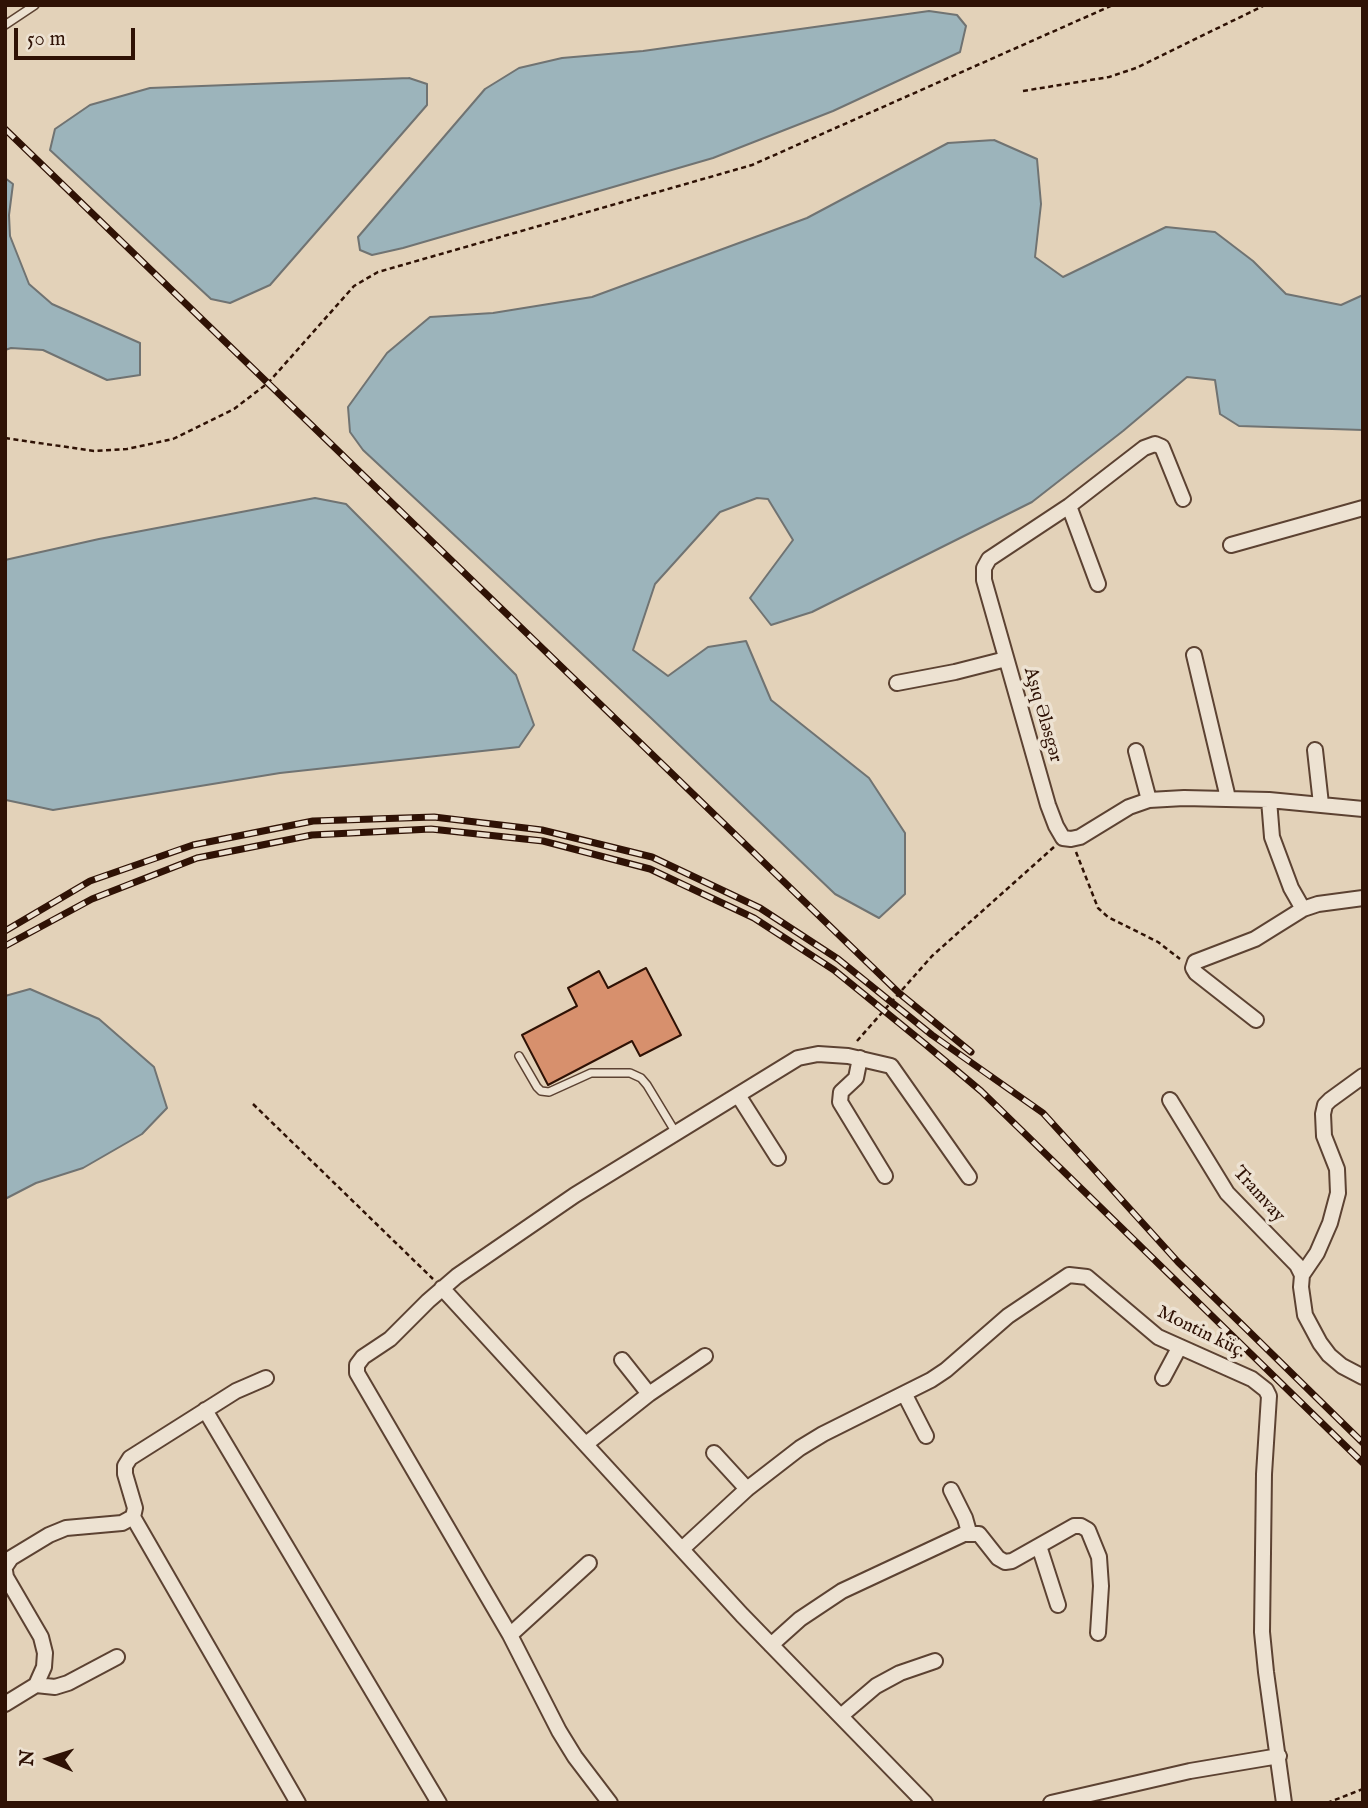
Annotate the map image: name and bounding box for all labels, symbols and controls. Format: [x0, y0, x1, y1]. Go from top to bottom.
scale bar [18, 14, 138, 58]
text: 50 m [27, 26, 66, 53]
street label: Aşıq Ələsgər [1018, 665, 1066, 765]
street label: Tramvay [1227, 1162, 1289, 1228]
street label: Montin küç. [1153, 1302, 1249, 1364]
north arrow [14, 1724, 84, 1794]
text: N [16, 1749, 40, 1767]

